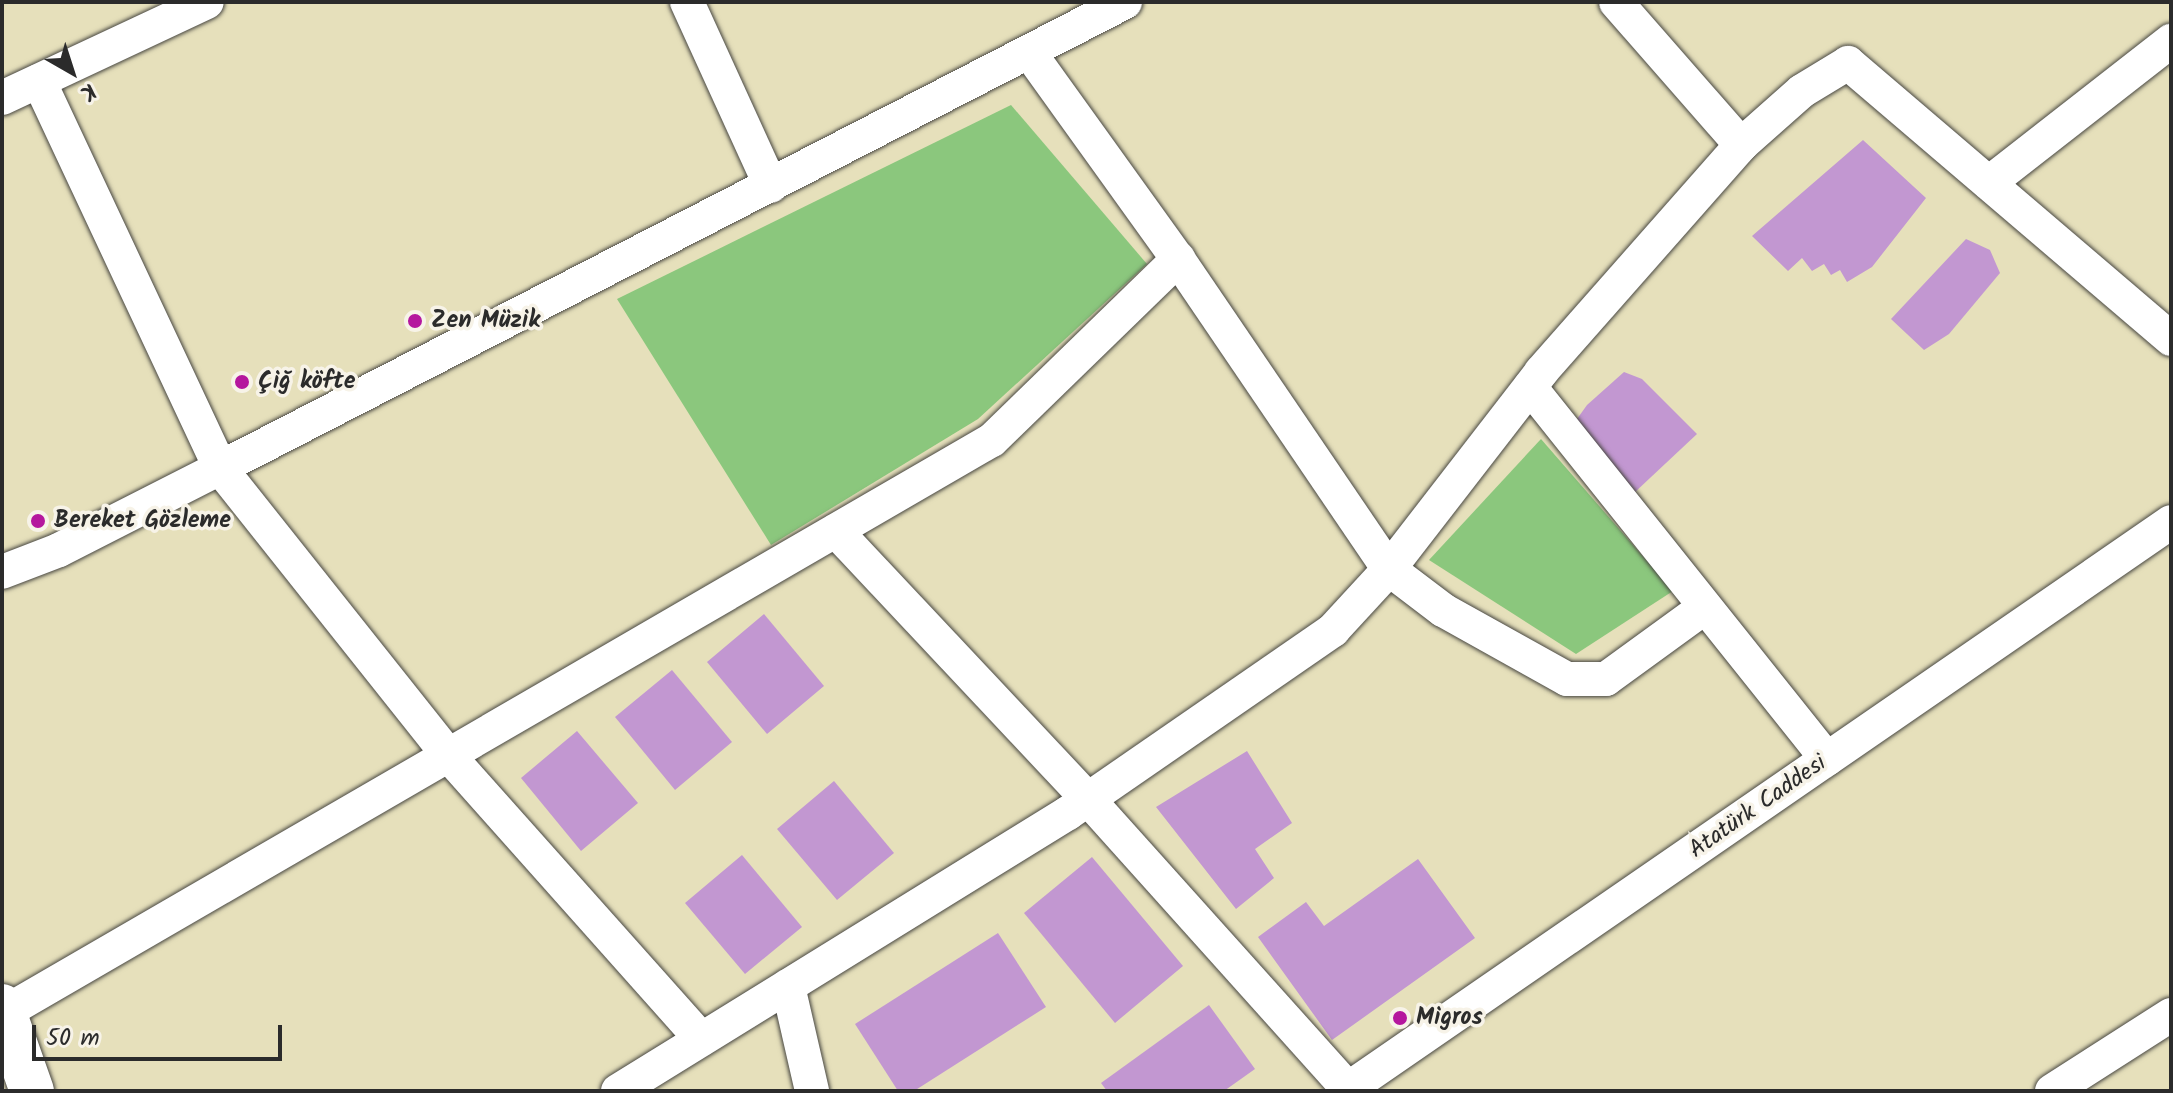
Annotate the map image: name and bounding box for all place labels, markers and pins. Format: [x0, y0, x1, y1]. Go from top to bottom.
place label: Zen Müzik [431, 307, 540, 335]
marker: Zen Müzik [406, 312, 424, 330]
place label: Çiğ köfte [258, 368, 356, 396]
marker: Çiğ köfte [233, 373, 251, 391]
place label: Bereket Gözleme [54, 507, 231, 535]
marker: Bereket Gözleme [29, 512, 47, 530]
place label: Migros [1416, 1004, 1483, 1032]
marker: Migros [1391, 1009, 1409, 1027]

